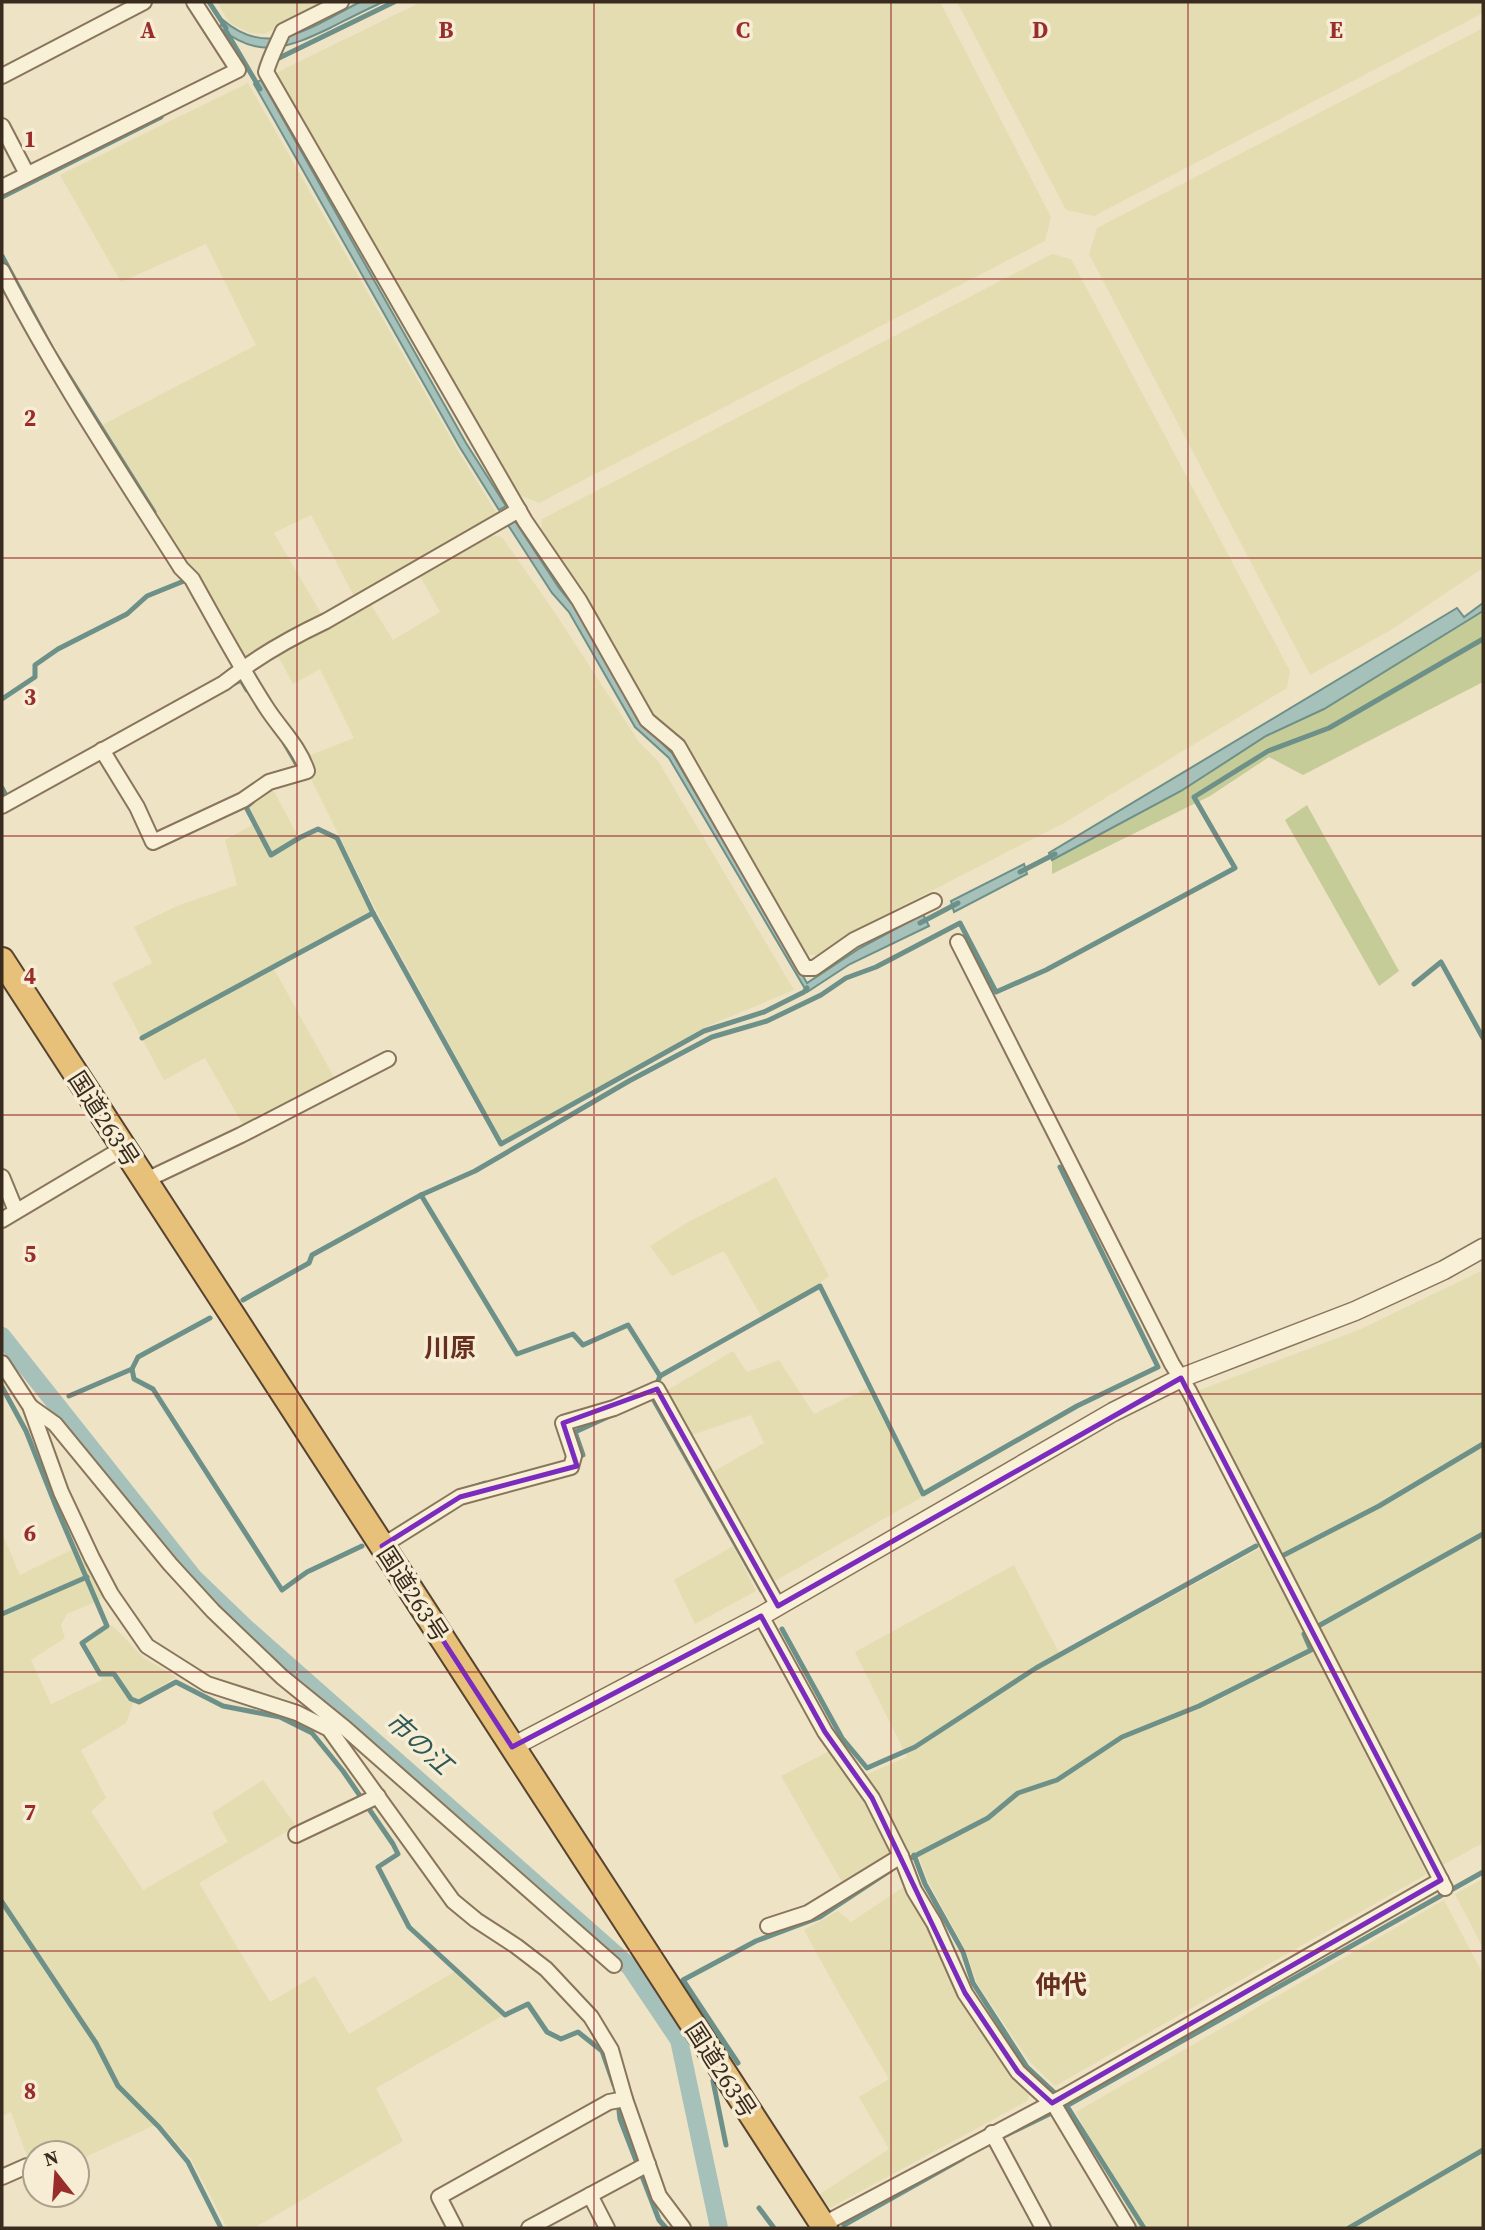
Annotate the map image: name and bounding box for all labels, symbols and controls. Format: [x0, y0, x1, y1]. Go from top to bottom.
text: A [140, 14, 156, 46]
text: B [439, 14, 454, 46]
text: C [736, 14, 750, 46]
text: D [1032, 14, 1048, 46]
text: E [1329, 14, 1343, 46]
text: 1 [24, 123, 36, 155]
text: 2 [24, 402, 36, 434]
text: 3 [24, 681, 36, 713]
text: 4 [24, 960, 36, 992]
street label: 国道263号 [61, 1065, 147, 1173]
text: 5 [24, 1238, 36, 1270]
district label: 川原 [424, 1330, 476, 1366]
text: 6 [24, 1517, 36, 1549]
street label: 国道263号 [370, 1540, 456, 1648]
water label: 市の江 [378, 1704, 462, 1784]
text: 7 [24, 1796, 36, 1828]
district label: 仲代 [1035, 1967, 1087, 2003]
street label: 国道263号 [678, 2016, 764, 2124]
text: 8 [24, 2075, 36, 2107]
north arrow [21, 2139, 91, 2209]
text: N [41, 2143, 62, 2172]

